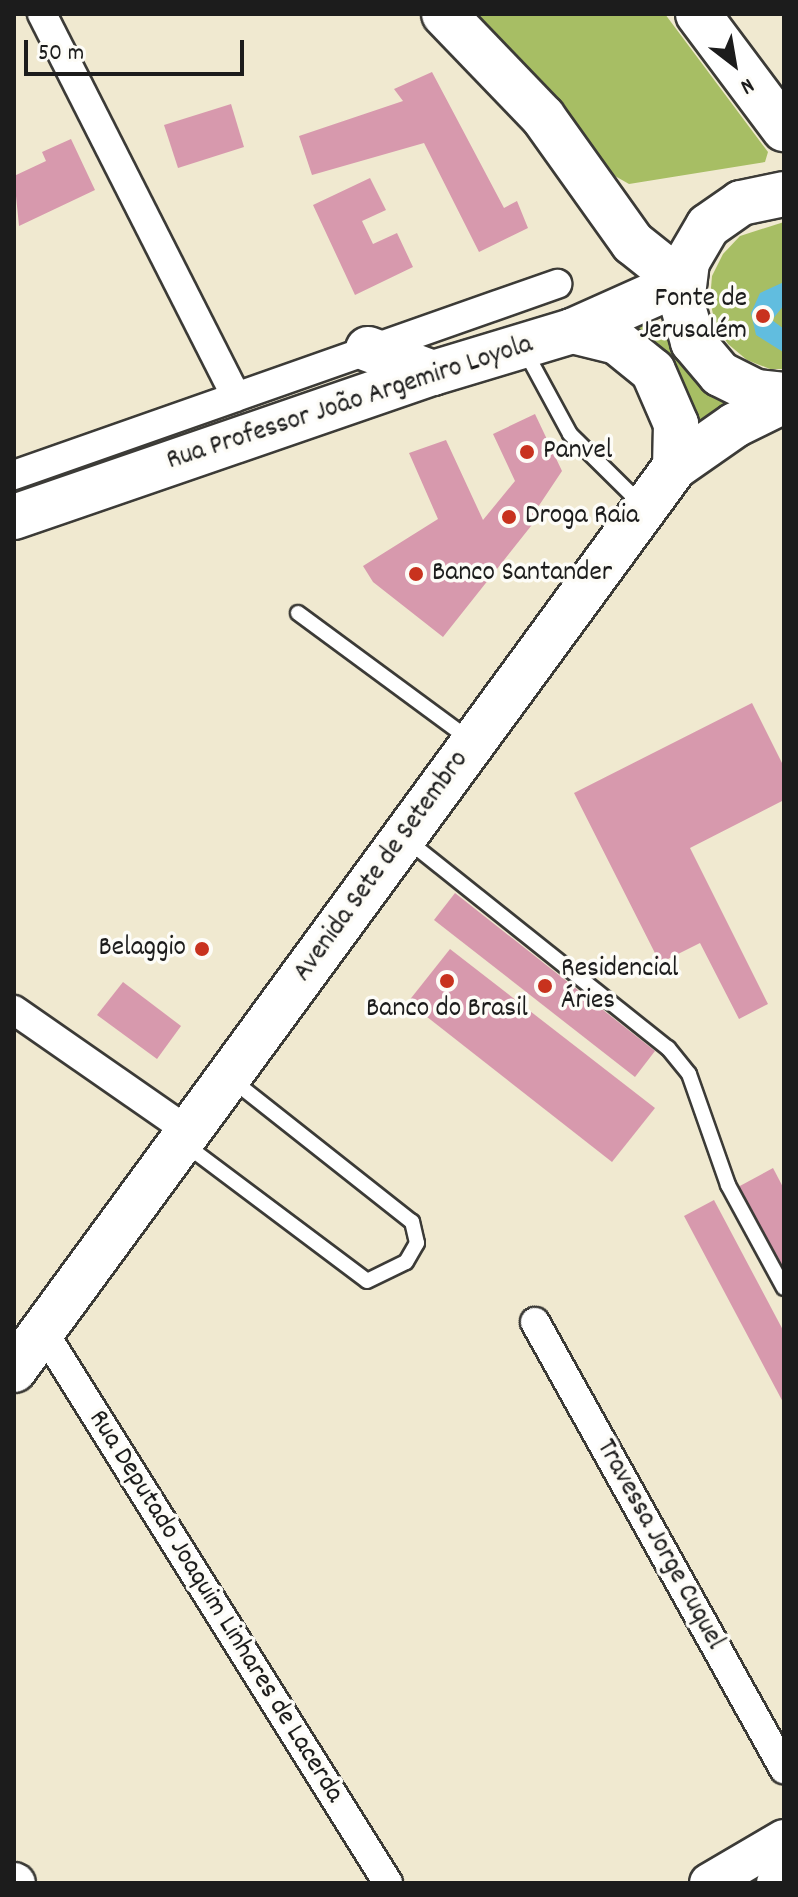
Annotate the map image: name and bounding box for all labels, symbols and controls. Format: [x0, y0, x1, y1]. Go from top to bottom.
scale bar [28, 24, 248, 74]
north arrow [694, 24, 774, 104]
text: 50 m [38, 37, 84, 71]
text: N [734, 69, 759, 101]
place label: Fonte de Jerusalém [639, 283, 747, 349]
marker: Fonte de Jerusalém [754, 307, 772, 325]
street label: Rua Professor João Argemiro Loyola [163, 329, 537, 479]
place label: Panvel [543, 435, 612, 469]
marker: Panvel [518, 443, 536, 461]
place label: Droga Raia [525, 500, 639, 534]
marker: Droga Raia [500, 508, 518, 526]
place label: Banco Santander [432, 557, 612, 591]
marker: Banco Santander [407, 565, 425, 583]
street label: Avenida Sete de Setembro [287, 745, 477, 989]
place label: Belaggio [99, 932, 186, 966]
marker: Belaggio [193, 940, 211, 958]
place label: Residencial Áries [561, 953, 678, 1019]
marker: Banco do Brasil [438, 972, 456, 990]
marker: Residencial Áries [536, 977, 554, 995]
place label: Banco do Brasil [366, 993, 528, 1027]
street label: Rua Deputado Joaquim Linhares de Lacerda [80, 1404, 350, 1810]
street label: Travessa Jorge Cuquel [587, 1434, 731, 1656]

